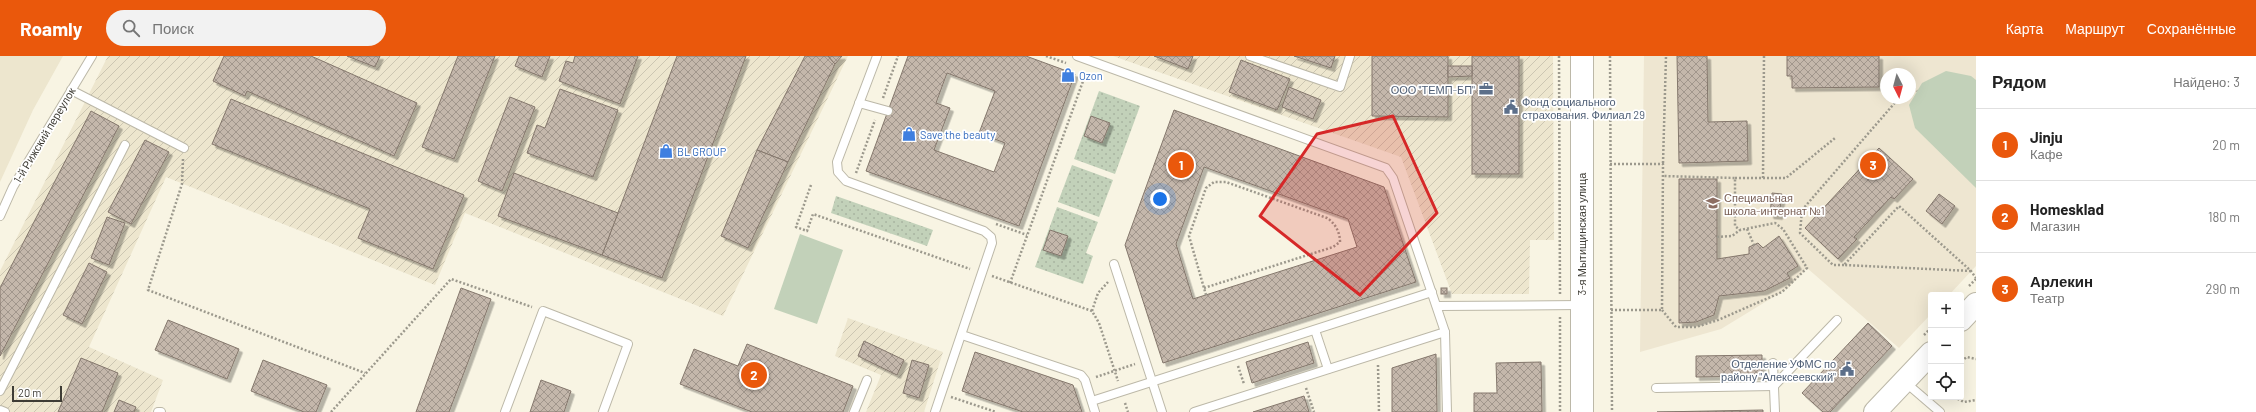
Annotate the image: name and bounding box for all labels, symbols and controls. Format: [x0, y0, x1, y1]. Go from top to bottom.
search box [106, 10, 386, 46]
text: Roamly [20, 17, 82, 40]
icon: search [120, 17, 142, 39]
text: Поиск [152, 19, 194, 37]
text: Карта [2006, 20, 2043, 37]
text: Маршрут [2065, 20, 2125, 37]
text: Сохранённые [2147, 20, 2236, 37]
shop icon: Ozon [1060, 67, 1076, 83]
north arrow [1880, 68, 1916, 104]
place label: Ozon [1079, 69, 1103, 82]
text: Рядом [1992, 71, 2047, 91]
text: Найдено: 3 [2173, 74, 2240, 90]
office icon: ООО "ТЕМП-БП" [1478, 81, 1494, 97]
place label: ООО "ТЕМП-БП" [1391, 83, 1475, 96]
street label: 1-й Рижский переулок [10, 85, 78, 185]
place label: Фонд социального страхования. Филиал 29 [1522, 95, 1645, 121]
public building icon: Фонд социального страхования. Филиал 29 [1503, 99, 1519, 115]
shop icon: Save the beauty [901, 126, 917, 142]
place label: Save the beauty [920, 128, 995, 141]
text: Jinju [2030, 128, 2063, 146]
text: 1 [2003, 137, 2007, 153]
text: 20 m [2212, 137, 2240, 153]
shop icon: BL GROUP [658, 143, 674, 159]
place label: BL GROUP [677, 145, 727, 158]
text: Кафе [2030, 146, 2063, 162]
pin: 1 [1168, 150, 1194, 180]
pin: 3 [1860, 150, 1886, 180]
street label: 3-я Мытищинская улица [1575, 172, 1588, 295]
your location [1150, 189, 1170, 209]
place label: Специальная школа-интернат №1 [1724, 191, 1825, 217]
school or university icon: Специальная школа-интернат №1 [1705, 195, 1721, 211]
text: Homesklad [2030, 200, 2104, 218]
text: 2 [2001, 209, 2009, 225]
text: 180 m [2208, 209, 2240, 225]
text: Магазин [2030, 218, 2080, 234]
text: Арлекин [2030, 272, 2093, 290]
text: 3 [2001, 281, 2009, 297]
text: 290 m [2206, 281, 2240, 297]
text: Театр [2030, 290, 2065, 306]
map controls [1928, 292, 1964, 400]
button: + [1928, 292, 1964, 328]
button: − [1928, 328, 1964, 364]
place label: Отделение УФМС по району "Алексеевский" [1721, 357, 1836, 383]
pin: 2 [741, 360, 767, 390]
public building icon: Отделение УФМС по району "Алексеевский" [1839, 361, 1855, 377]
button: locate [1928, 364, 1964, 400]
scale bar [12, 384, 62, 403]
text: 20 m [18, 386, 41, 399]

